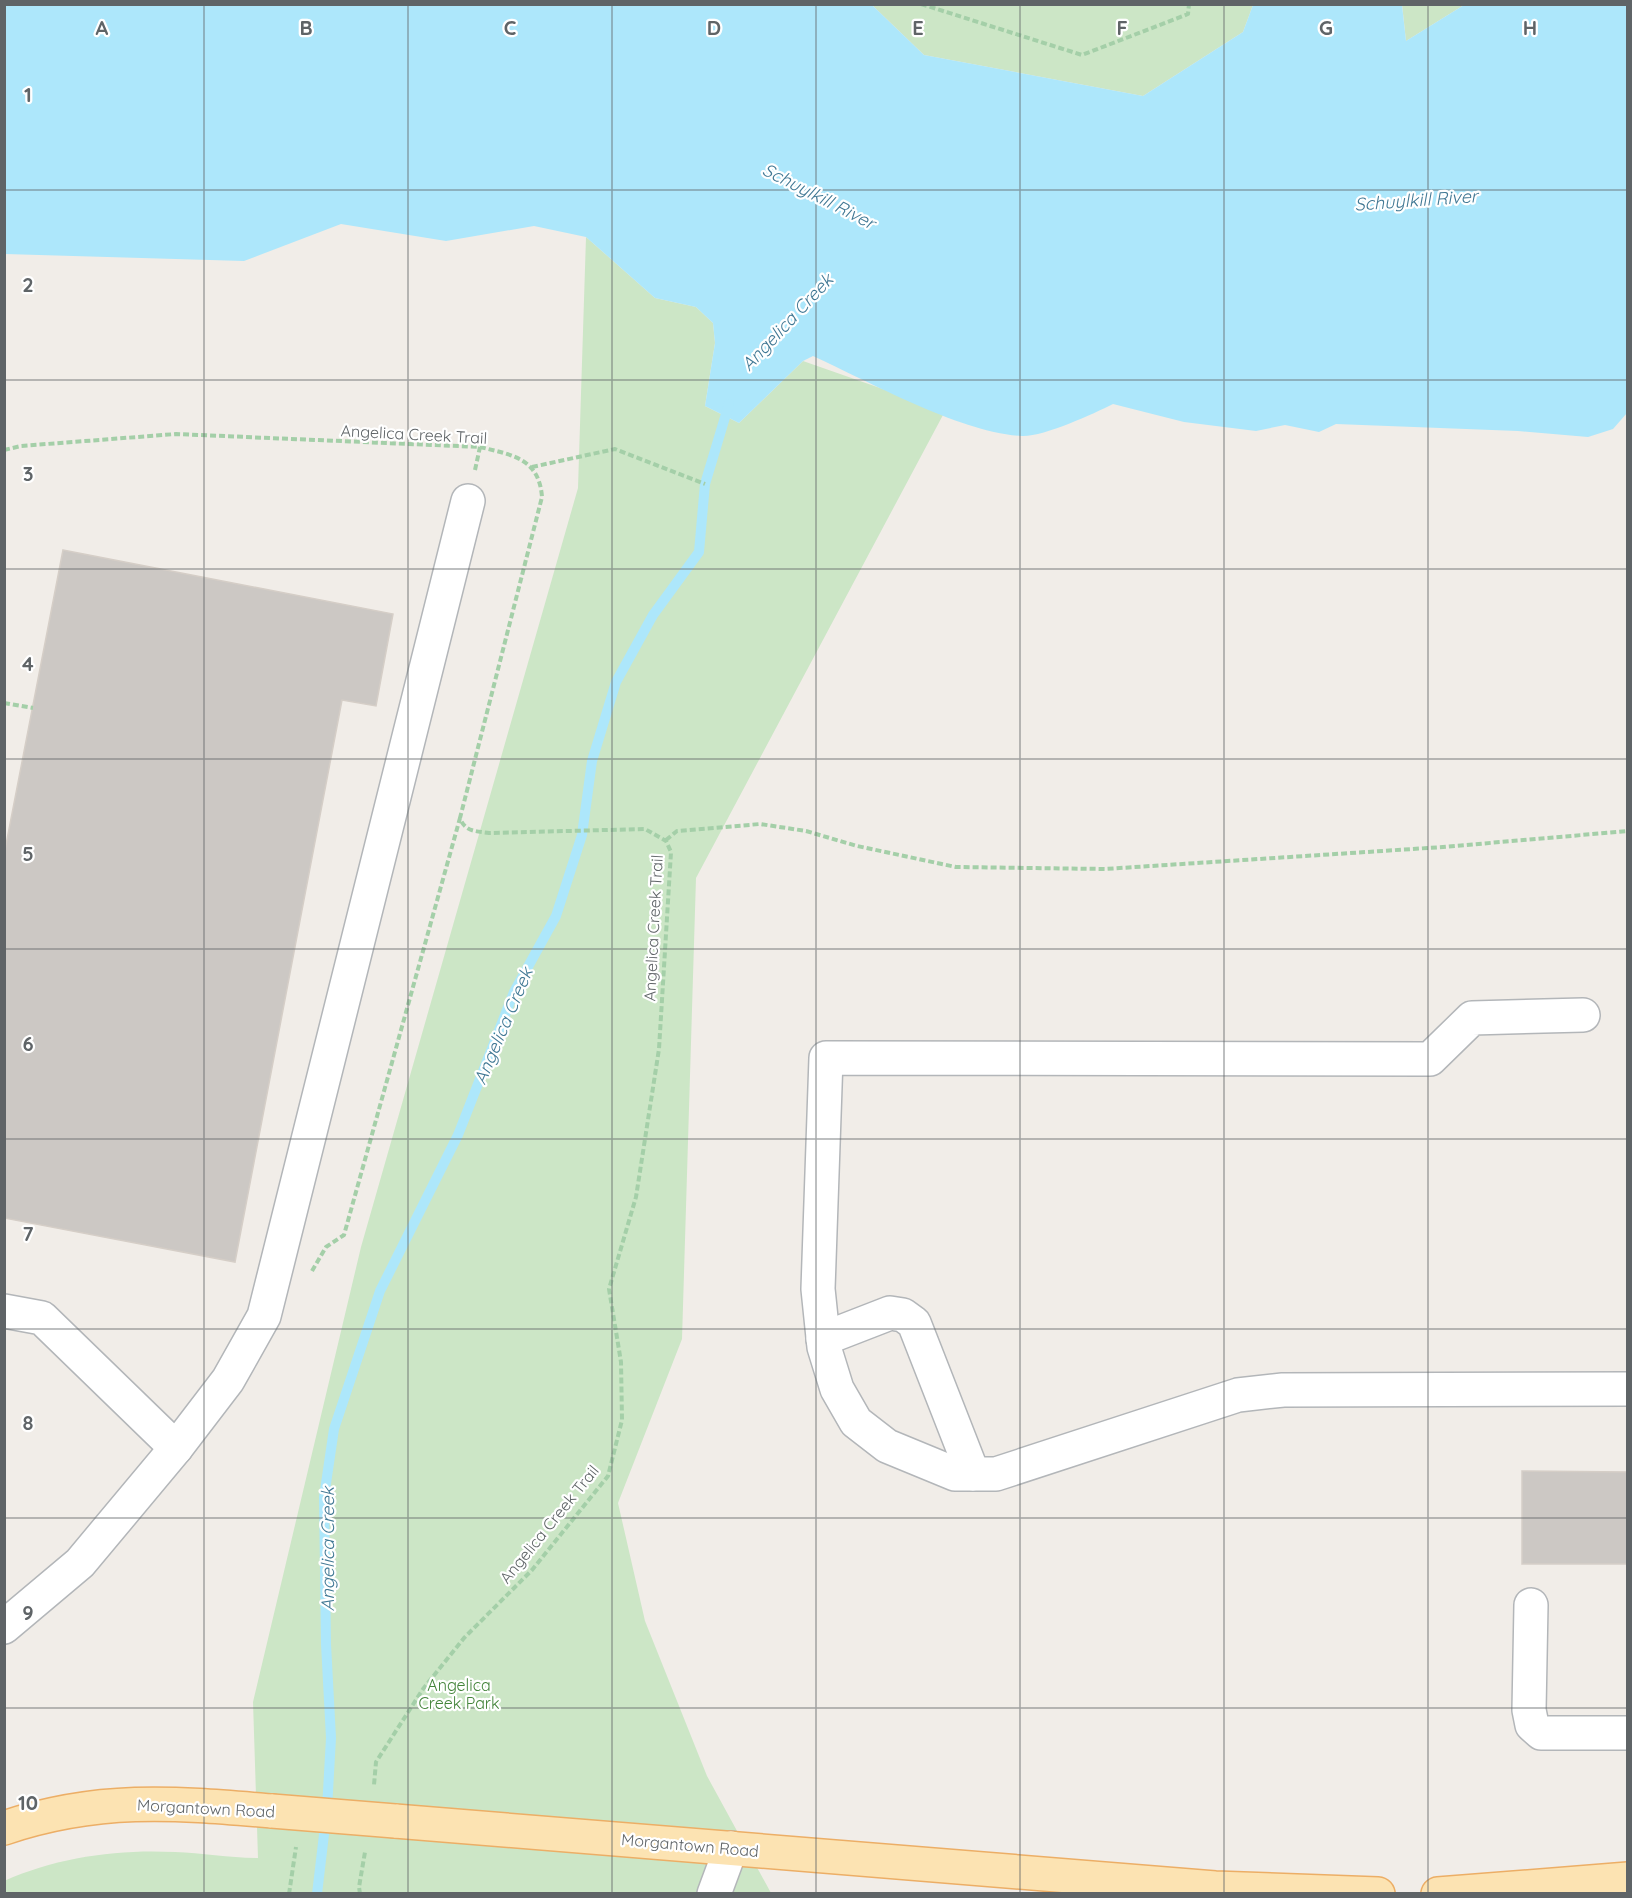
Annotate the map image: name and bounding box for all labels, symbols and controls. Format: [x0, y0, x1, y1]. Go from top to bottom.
text: A [96, 15, 109, 40]
text: B [299, 15, 313, 40]
text: C [504, 15, 517, 40]
text: D [707, 15, 721, 40]
text: E [912, 15, 924, 40]
text: F [1116, 15, 1128, 40]
text: G [1319, 15, 1333, 40]
text: H [1523, 15, 1537, 40]
text: 1 [24, 82, 32, 107]
water label: Schuylkill River [759, 158, 881, 235]
water label: Schuylkill River [1354, 184, 1480, 216]
water label: Angelica Creek [736, 268, 839, 375]
text: 2 [22, 272, 34, 297]
street label: Angelica Creek Trail [340, 420, 488, 448]
text: 3 [23, 461, 33, 486]
text: 4 [22, 651, 34, 676]
text: 5 [22, 841, 34, 866]
street label: Angelica Creek Trail [639, 854, 667, 1002]
water label: Angelica Creek [468, 963, 538, 1088]
text: 6 [22, 1031, 34, 1056]
text: 7 [23, 1221, 34, 1246]
text: 8 [23, 1410, 34, 1435]
street label: Angelica Creek Trail [495, 1461, 603, 1587]
water label: Angelica Creek [316, 1485, 339, 1611]
text: 9 [22, 1600, 34, 1625]
park label: Angelica Creek Park [418, 1675, 500, 1713]
text: 10 [18, 1790, 38, 1815]
street label: Morgantown Road [137, 1794, 275, 1822]
street label: Morgantown Road [620, 1829, 760, 1861]

